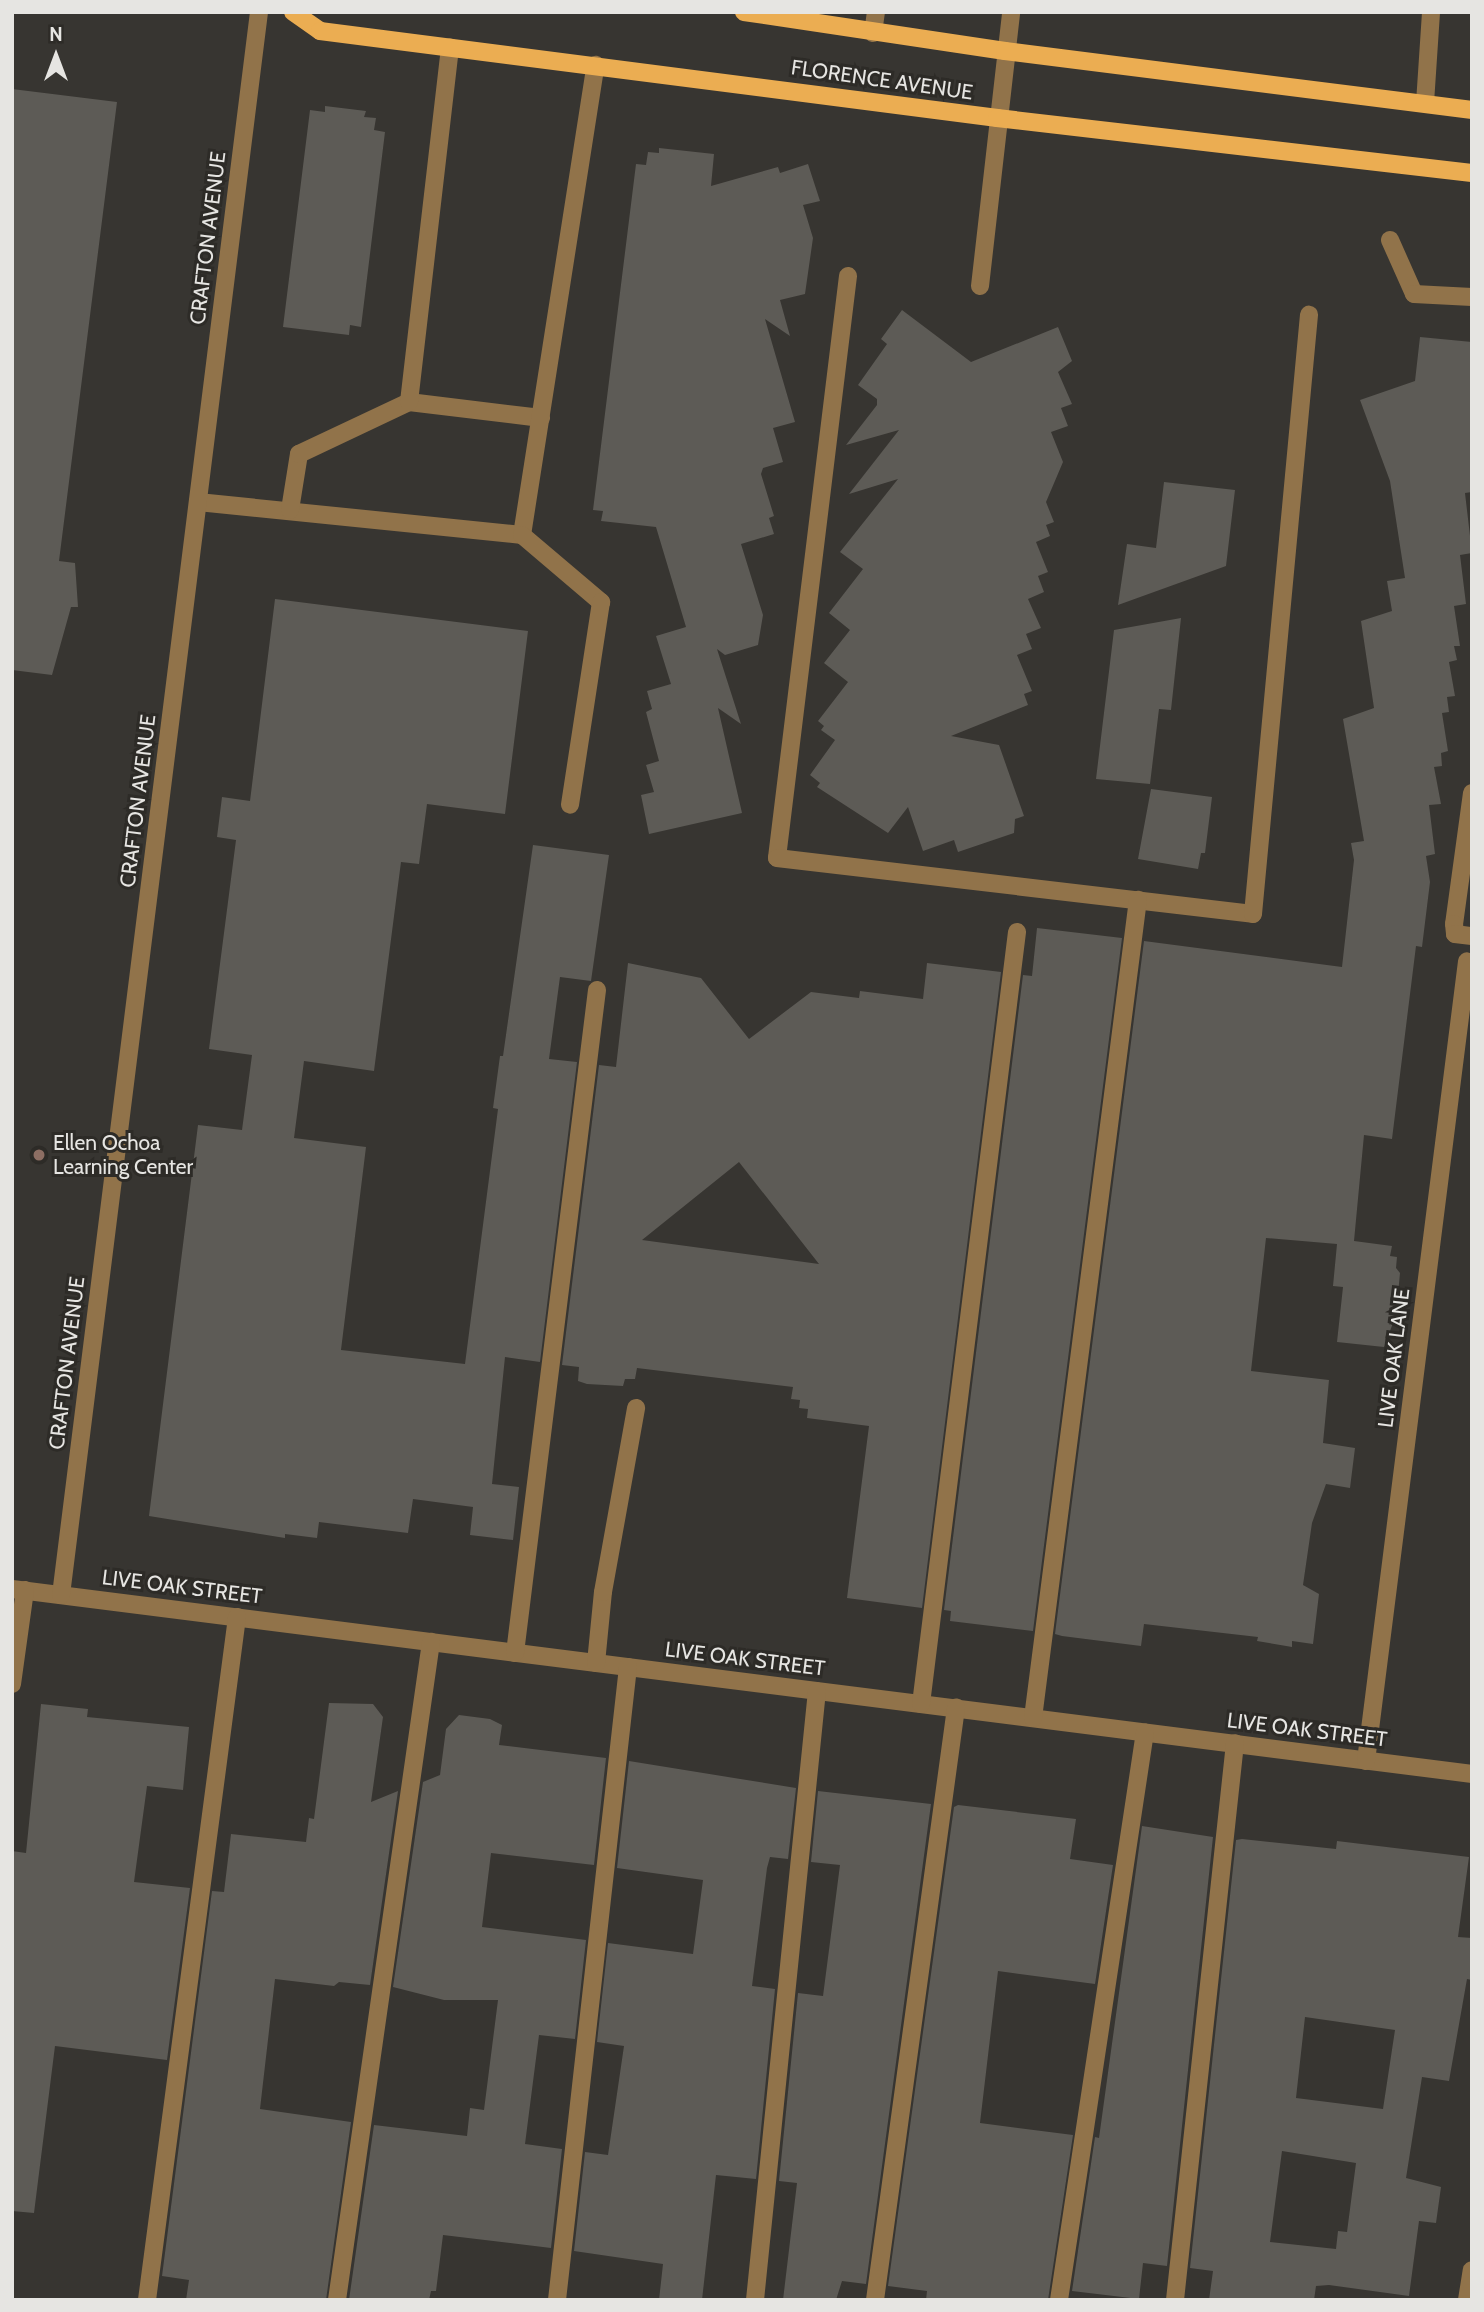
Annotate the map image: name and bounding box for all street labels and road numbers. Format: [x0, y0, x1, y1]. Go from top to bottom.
street label: FLORENCE AVENUE [789, 55, 975, 105]
street label: CRAFTON AVENUE [185, 150, 231, 326]
street label: CRAFTON AVENUE [115, 713, 161, 889]
street label: CRAFTON AVENUE [44, 1275, 90, 1451]
street label: LIVE OAK LANE [1373, 1287, 1415, 1429]
street label: LIVE OAK STREET [101, 1565, 263, 1609]
street label: LIVE OAK STREET [664, 1637, 826, 1681]
street label: LIVE OAK STREET [1226, 1708, 1388, 1752]

